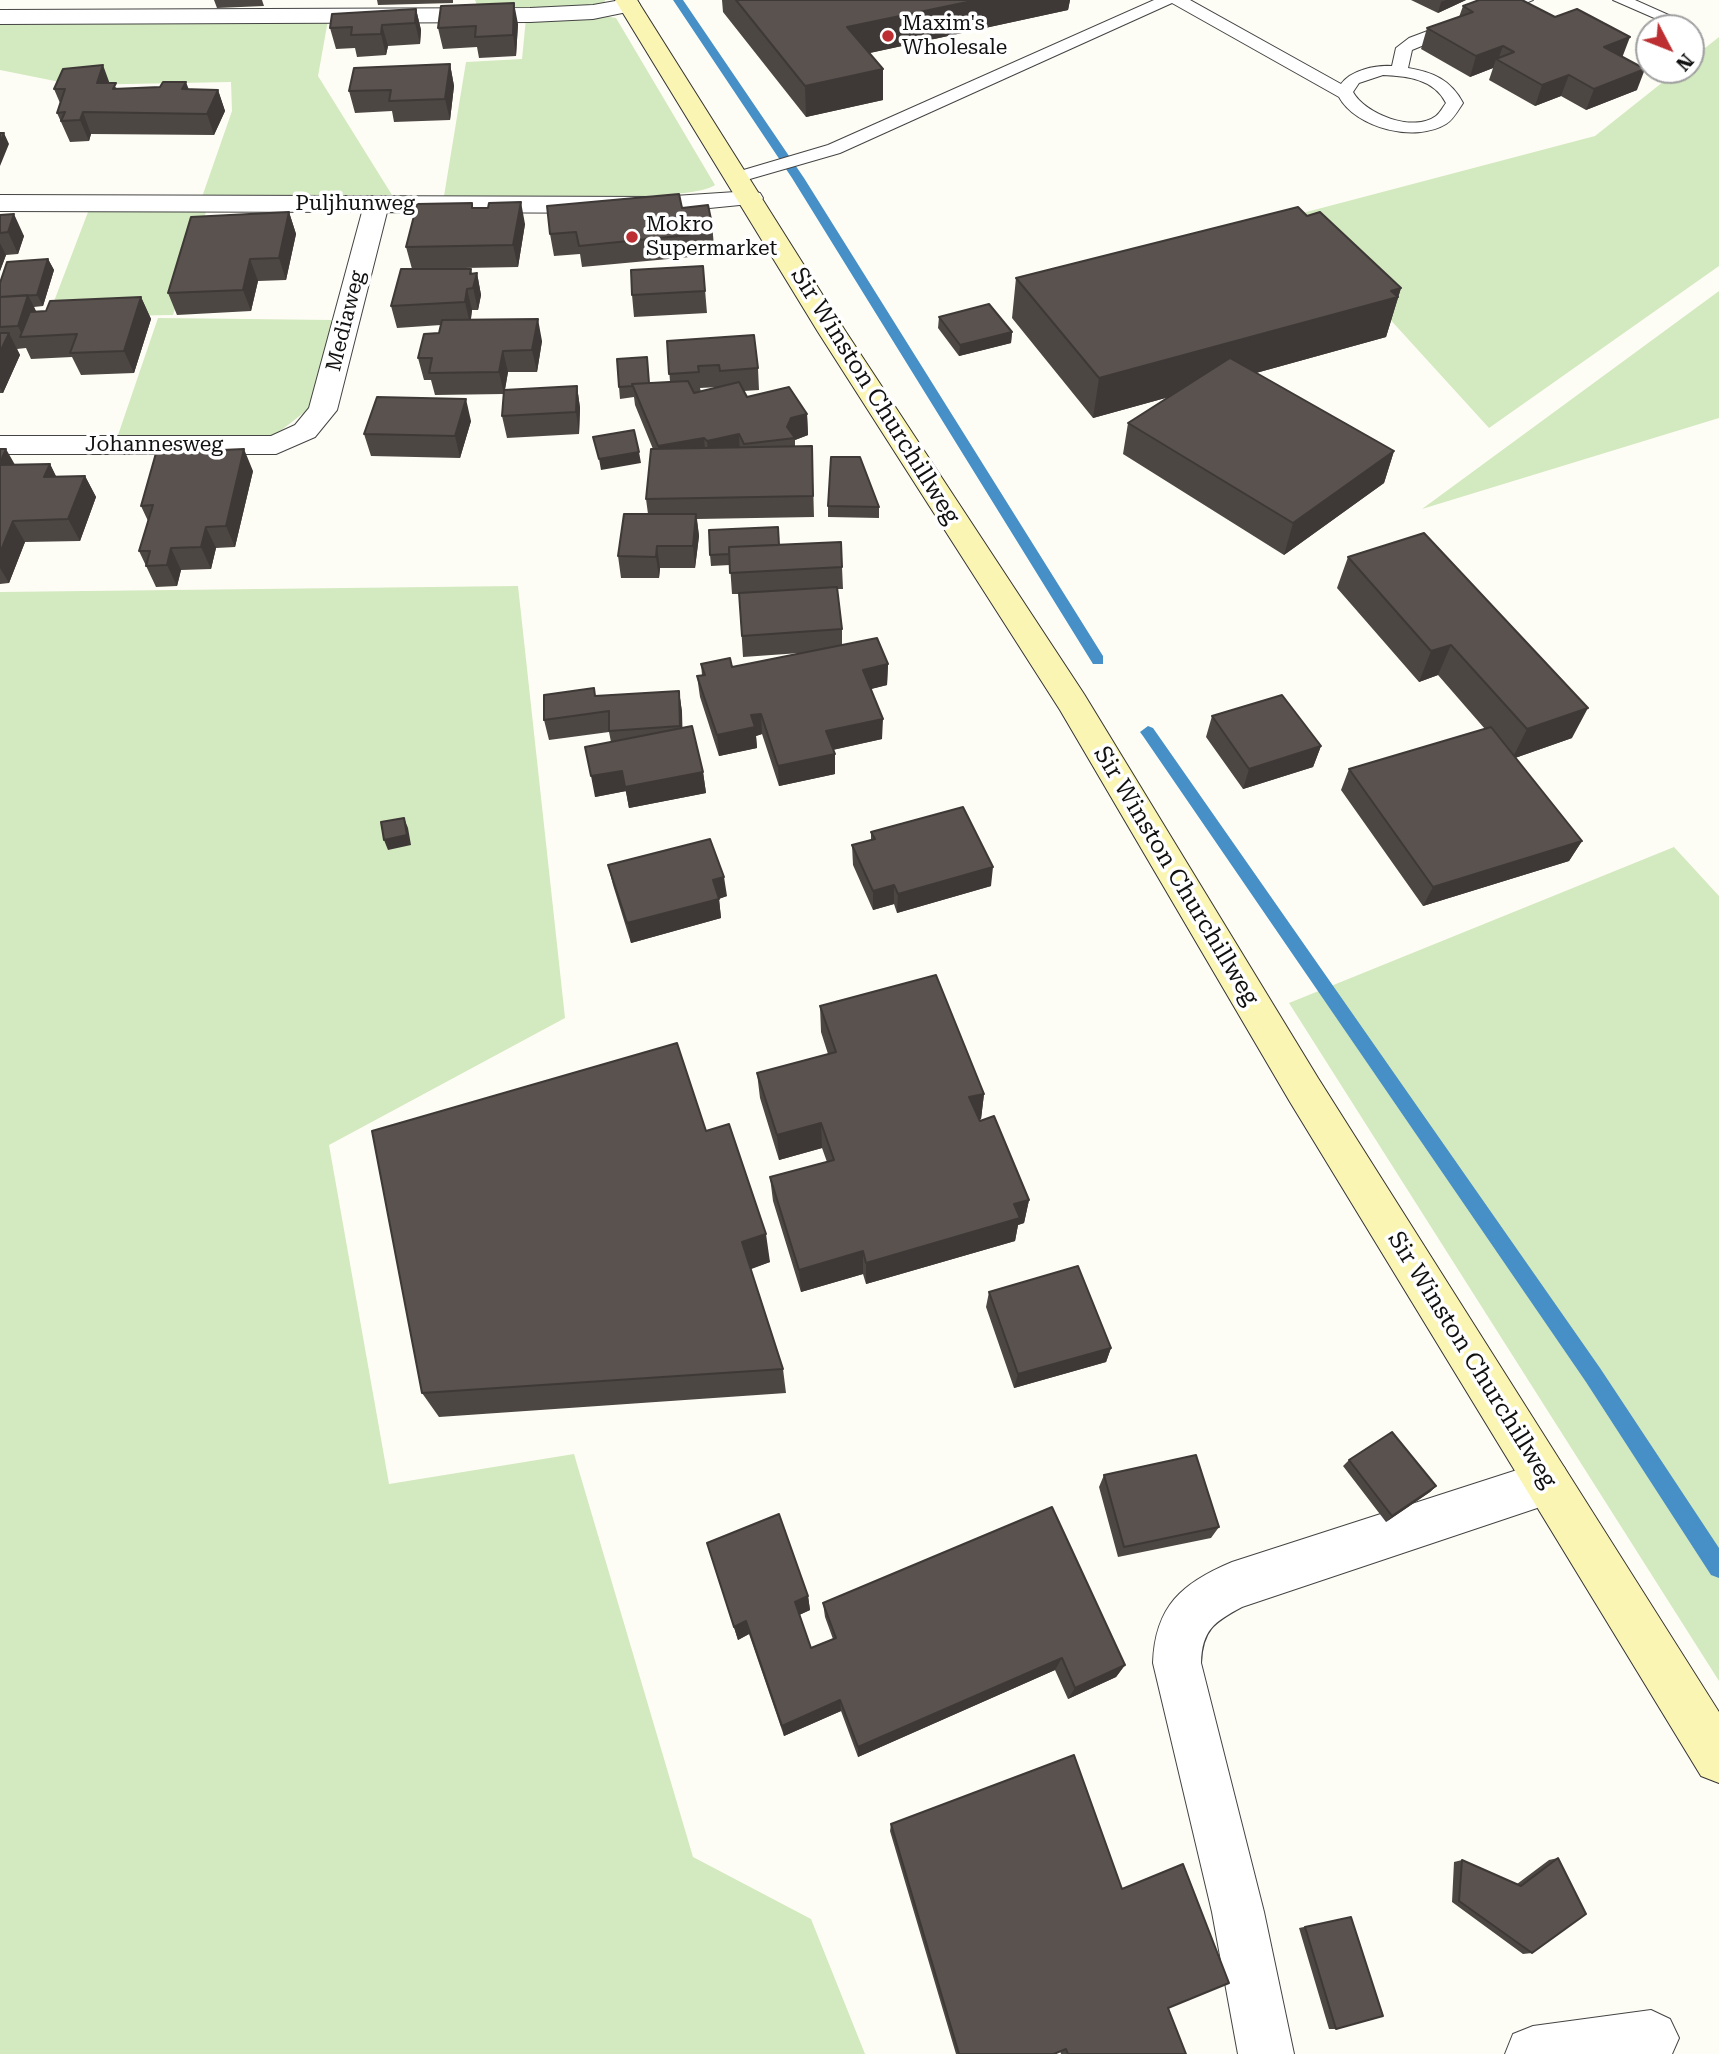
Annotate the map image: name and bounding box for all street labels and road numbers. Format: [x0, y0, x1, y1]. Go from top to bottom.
street label: Puljhunweg [295, 191, 415, 217]
street label: Sir Winston Churchillweg [784, 262, 966, 530]
street label: Mediaweg [321, 268, 371, 374]
street label: Johannesweg [85, 432, 223, 458]
street label: Sir Winston Churchillweg [1087, 741, 1265, 1011]
street label: Sir Winston Churchillweg [1381, 1226, 1563, 1494]

